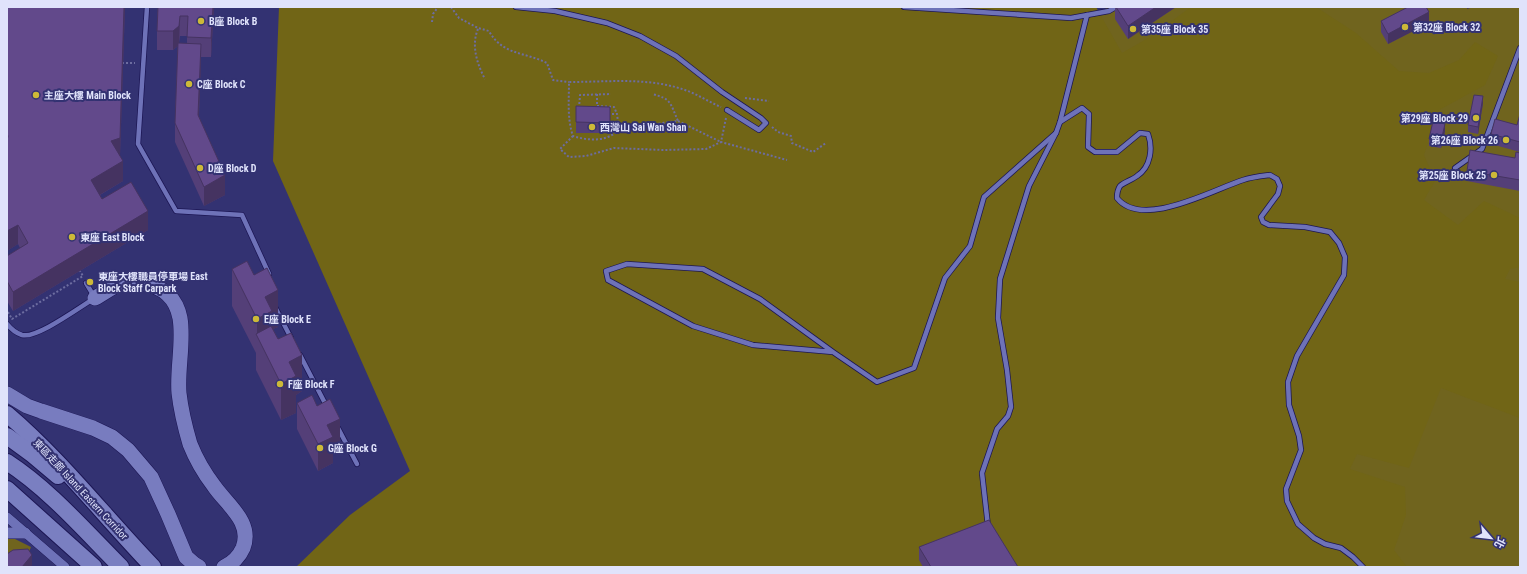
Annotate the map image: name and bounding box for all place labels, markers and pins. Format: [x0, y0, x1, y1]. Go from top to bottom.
marker: B座 Block B [196, 16, 206, 26]
place label: B座 Block B [209, 16, 258, 27]
marker: 第32座 Block 32 [1400, 22, 1410, 32]
place label: 第32座 Block 32 [1413, 22, 1480, 33]
marker: 第35座 Block 35 [1128, 24, 1138, 34]
place label: 第35座 Block 35 [1141, 24, 1208, 35]
marker: C座 Block C [184, 79, 194, 89]
place label: C座 Block C [197, 79, 246, 90]
marker: 主座大樓 Main Block [31, 90, 41, 100]
place label: 主座大樓 Main Block [44, 90, 131, 101]
place label: 第29座 Block 29 [1401, 113, 1468, 124]
marker: 第29座 Block 29 [1471, 113, 1481, 123]
marker: 西灣山 Sai Wan Shan [587, 122, 597, 132]
place label: 西灣山 Sai Wan Shan [600, 122, 687, 133]
place label: 第26座 Block 26 [1431, 135, 1498, 146]
marker: 第26座 Block 26 [1501, 135, 1511, 145]
marker: D座 Block D [195, 163, 205, 173]
place label: D座 Block D [208, 163, 257, 174]
place label: 第25座 Block 25 [1419, 170, 1486, 181]
marker: 第25座 Block 25 [1489, 170, 1499, 180]
marker: 東座 East Block [67, 232, 77, 242]
place label: 東座 East Block [80, 232, 145, 243]
place label: 東座大樓職員停車場 East Block Staff Carpark [98, 271, 208, 294]
marker: 東座大樓職員停車場 East Block Staff Carpark [85, 277, 95, 287]
marker: E座 Block E [251, 314, 261, 324]
place label: E座 Block E [264, 314, 311, 325]
marker: F座 Block F [275, 379, 285, 389]
place label: F座 Block F [288, 379, 335, 390]
marker: G座 Block G [315, 443, 325, 453]
place label: G座 Block G [328, 443, 377, 454]

